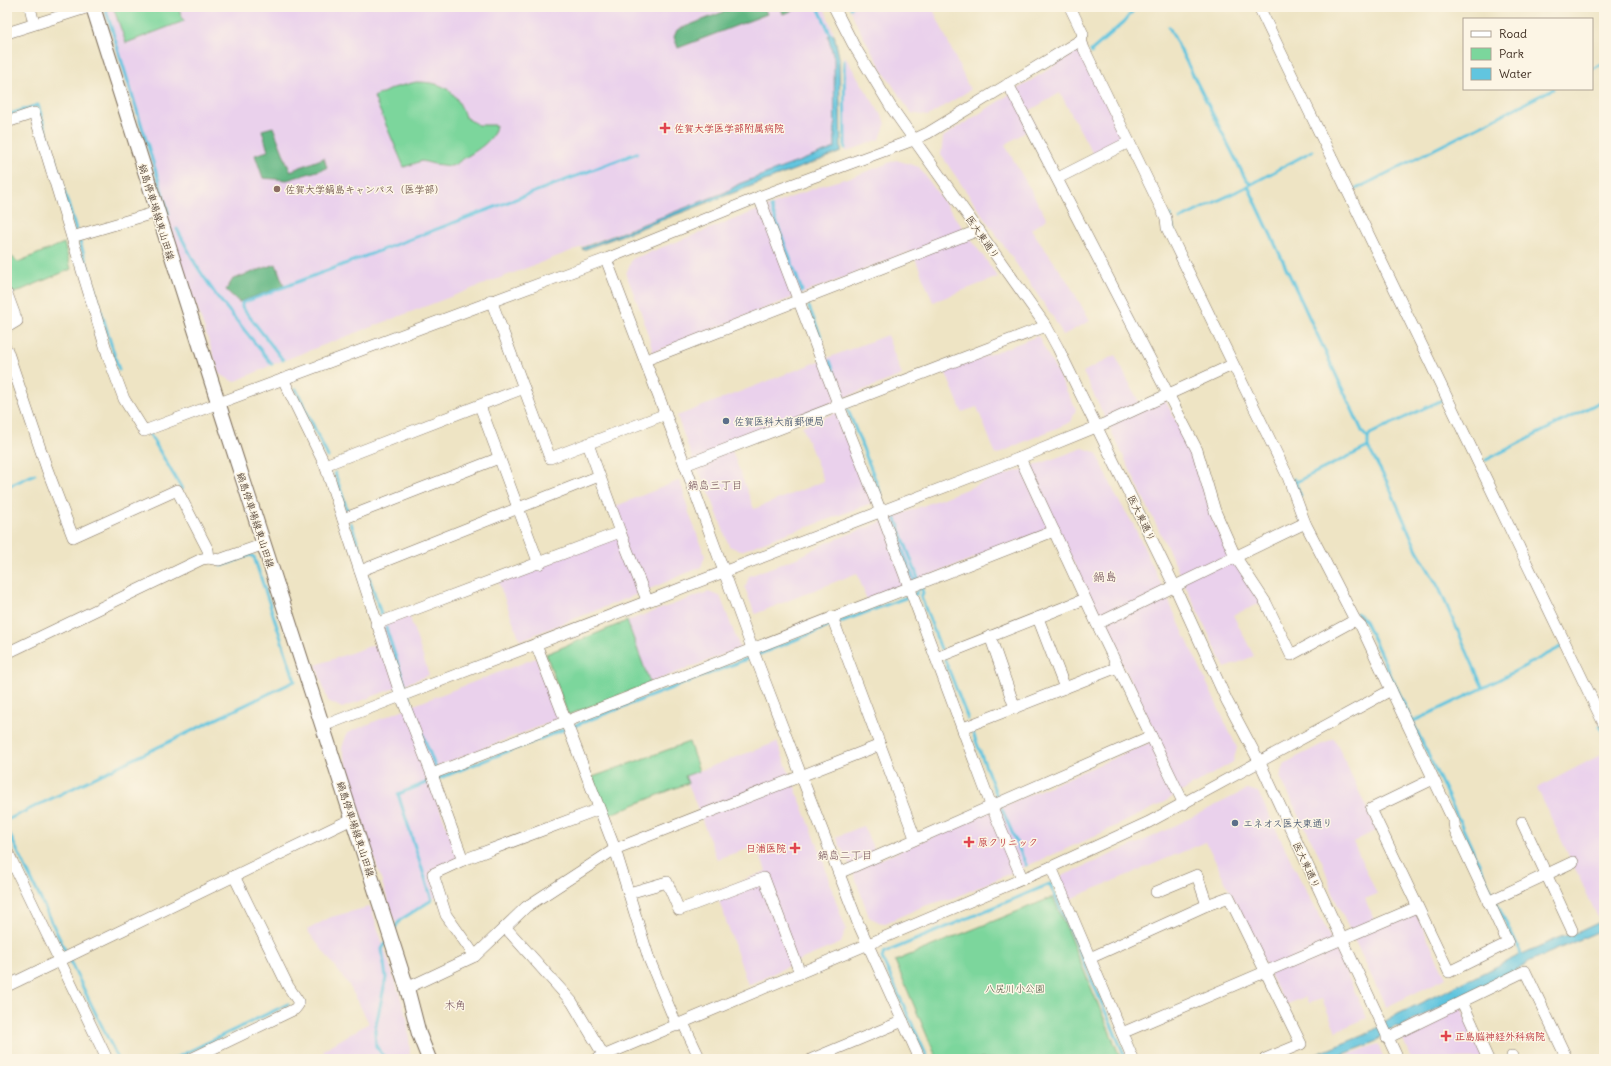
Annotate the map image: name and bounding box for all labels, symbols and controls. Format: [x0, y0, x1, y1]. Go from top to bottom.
legend [1463, 18, 1593, 90]
text: Road [1499, 26, 1527, 41]
text: Park [1499, 46, 1524, 61]
text: Water [1499, 66, 1532, 81]
marker: 佐賀大学医学部附属病院 [659, 122, 671, 134]
place label: 佐賀大学医学部附属病院 [674, 122, 784, 135]
street label: 鍋島停車場線東山田線 [136, 162, 177, 262]
place label: 佐賀大学鍋島キャンパス（医学部） [285, 183, 445, 196]
marker: 佐賀大学鍋島キャンパス（医学部） [272, 184, 282, 194]
street label: 医大東通り [963, 213, 1002, 261]
place label: 佐賀医科大前郵便局 [734, 415, 824, 428]
marker: 佐賀医科大前郵便局 [721, 416, 731, 426]
street label: 鍋島停車場線東山田線 [234, 471, 277, 570]
district label: 鍋島三丁目 [688, 478, 743, 492]
street label: 医大東通り [1125, 493, 1158, 544]
district label: 鍋島 [1093, 569, 1117, 584]
street label: 鍋島停車場線東山田線 [334, 780, 377, 879]
place label: エネオス医大東通り [1243, 817, 1332, 830]
marker: エネオス医大東通り [1230, 818, 1240, 828]
marker: 原クリニック [963, 836, 975, 848]
place label: 原クリニック [978, 836, 1038, 849]
street label: 医大東通り [1290, 840, 1323, 891]
place label: 日浦医院 [746, 842, 786, 855]
marker: 日浦医院 [789, 842, 801, 854]
district label: 鍋島二丁目 [818, 848, 873, 862]
park label: 八尻川小公園 [985, 982, 1045, 995]
district label: 木角 [444, 998, 466, 1012]
marker: 正島脳神経外科病院 [1440, 1030, 1452, 1042]
place label: 正島脳神経外科病院 [1455, 1030, 1545, 1043]

